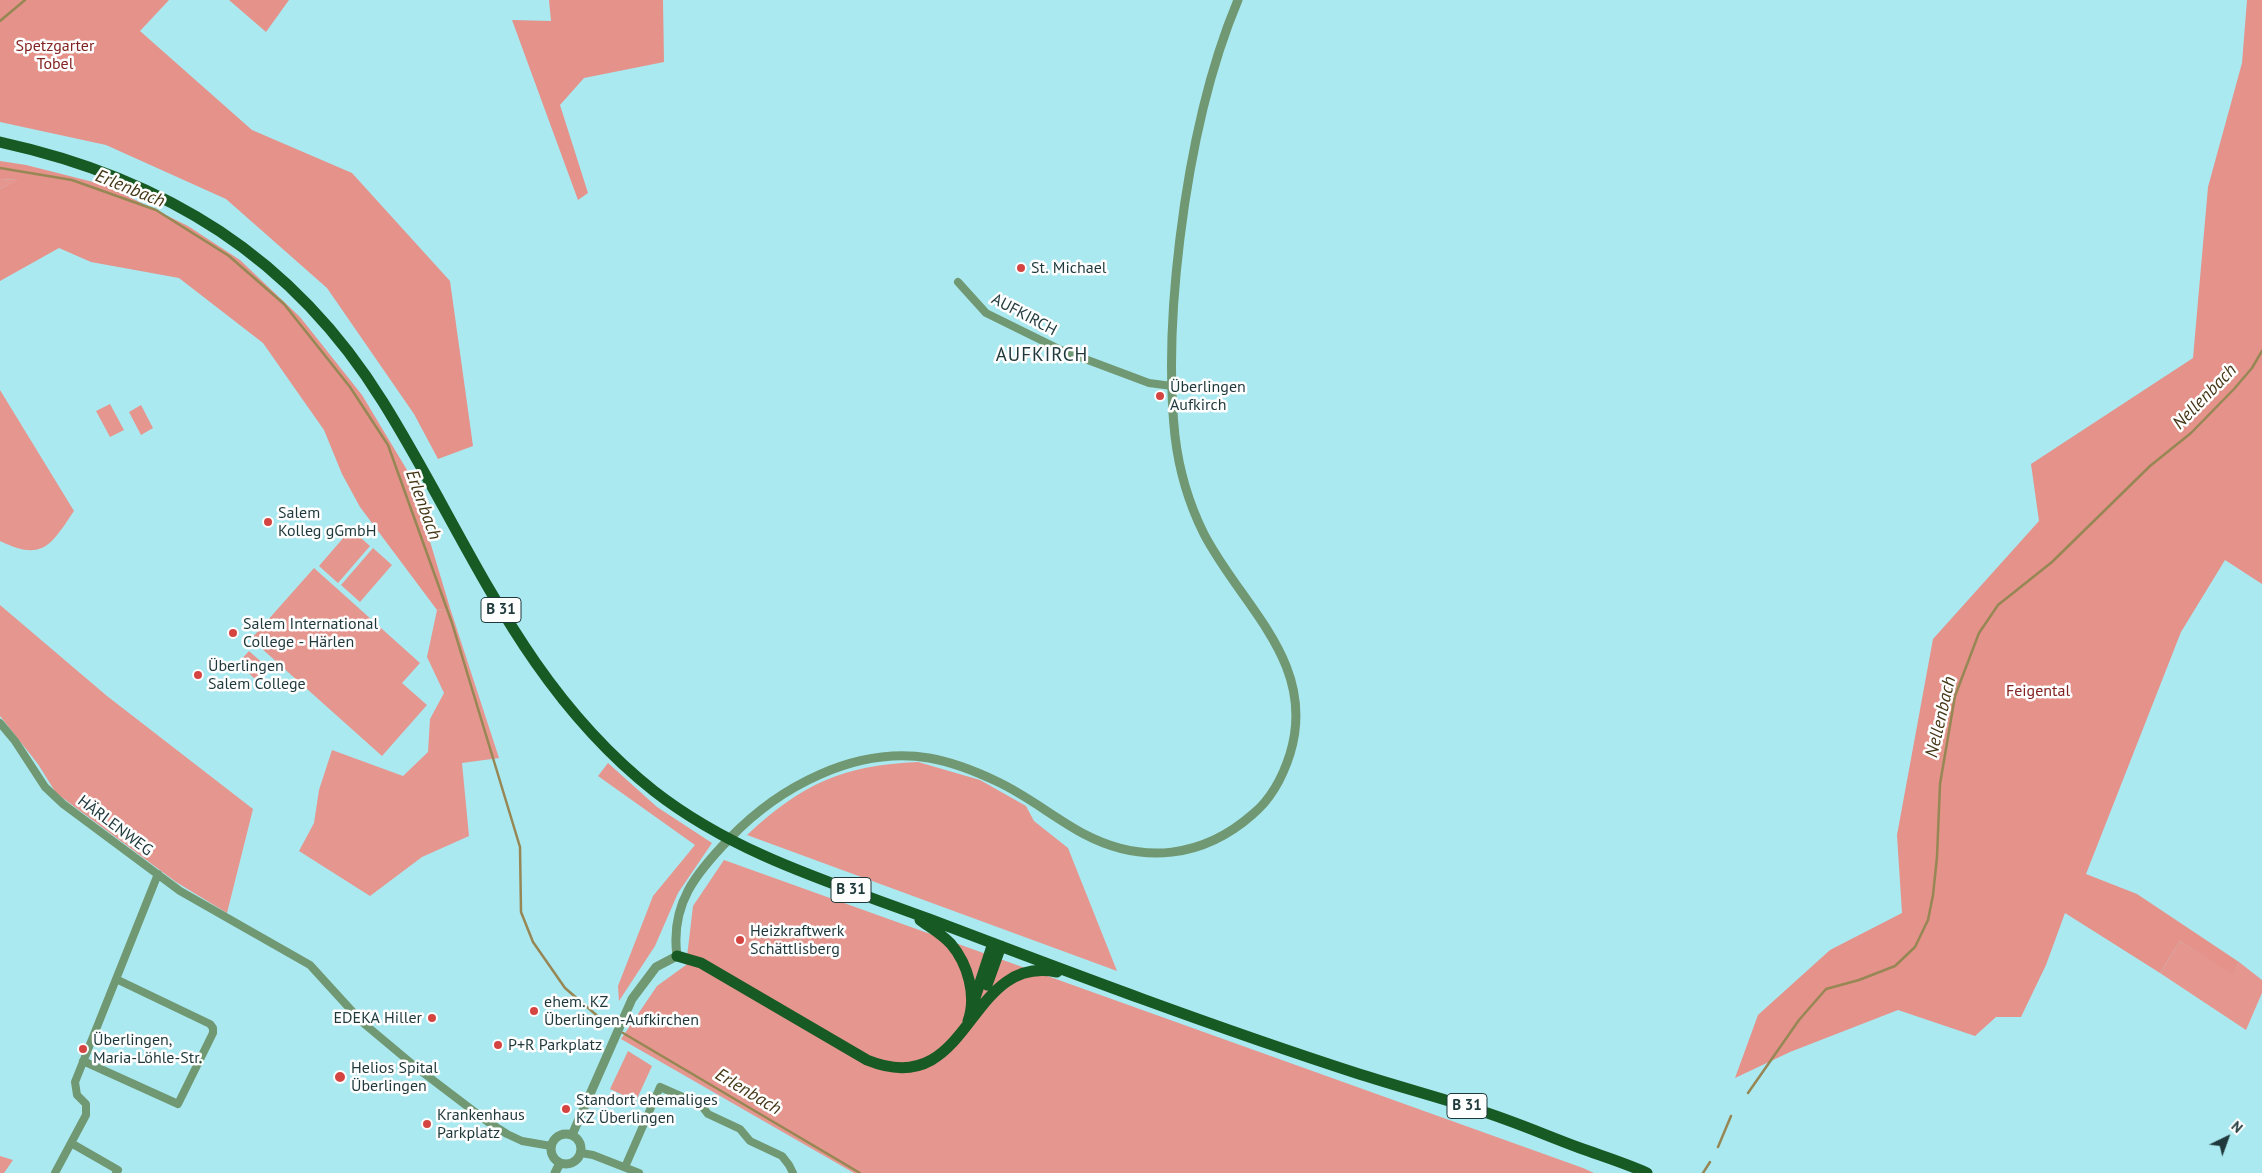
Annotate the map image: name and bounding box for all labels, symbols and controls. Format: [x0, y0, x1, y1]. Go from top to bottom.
park label: Spetzgarter Tobel [16, 36, 94, 74]
water label: Erlenbach [92, 165, 168, 213]
place label: St. Michael [1031, 258, 1107, 278]
marker: St. Michael [1015, 262, 1027, 274]
street label: AUFKIRCH [988, 290, 1060, 340]
district label: AUFKIRCH [995, 345, 1089, 367]
water label: Nellenbach [2169, 360, 2241, 434]
place label: Überlingen Aufkirch [1170, 377, 1246, 415]
marker: Überlingen Aufkirch [1154, 390, 1166, 402]
water label: Erlenbach [400, 467, 446, 543]
place label: Salem Kolleg gGmbH [278, 503, 376, 541]
marker: Salem Kolleg gGmbH [262, 516, 274, 528]
road number: B 31 [481, 598, 521, 622]
place label: Salem International College - Härlen [243, 614, 378, 652]
marker: Salem International College - Härlen [227, 627, 239, 639]
place label: Überlingen Salem College [208, 656, 306, 694]
marker: Überlingen Salem College [192, 669, 204, 681]
water label: Nellenbach [1921, 674, 1961, 760]
park label: Feigental [2006, 681, 2070, 701]
street label: HÄRLENWEG [74, 792, 156, 860]
road number: B 31 [831, 878, 871, 902]
place label: Heizkraftwerk Schättlisberg [750, 921, 844, 959]
marker: Heizkraftwerk Schättlisberg [734, 934, 746, 946]
place label: ehem. KZ Überlingen-Aufkirchen [544, 992, 699, 1030]
marker: ehem. KZ Überlingen-Aufkirchen [528, 1005, 540, 1017]
place label: EDEKA Hiller [334, 1008, 422, 1028]
marker: EDEKA Hiller [426, 1012, 438, 1024]
place label: Überlingen, Maria-Löhle-Str. [93, 1030, 202, 1068]
place label: P+R Parkplatz [508, 1035, 602, 1055]
marker: P+R Parkplatz [492, 1039, 504, 1051]
marker: Überlingen, Maria-Löhle-Str. [77, 1043, 89, 1055]
place label: Helios Spital Überlingen [351, 1058, 438, 1096]
water label: Erlenbach [711, 1064, 785, 1120]
marker: Helios Spital Überlingen [333, 1070, 347, 1084]
place label: Standort ehemaliges KZ Überlingen [576, 1090, 718, 1128]
road number: B 31 [1447, 1094, 1487, 1118]
marker: Standort ehemaliges KZ Überlingen [560, 1103, 572, 1115]
place label: Krankenhaus Parkplatz [437, 1105, 525, 1143]
north arrow [2202, 1113, 2252, 1163]
text: N [2228, 1117, 2246, 1137]
marker: Krankenhaus Parkplatz [421, 1118, 433, 1130]

